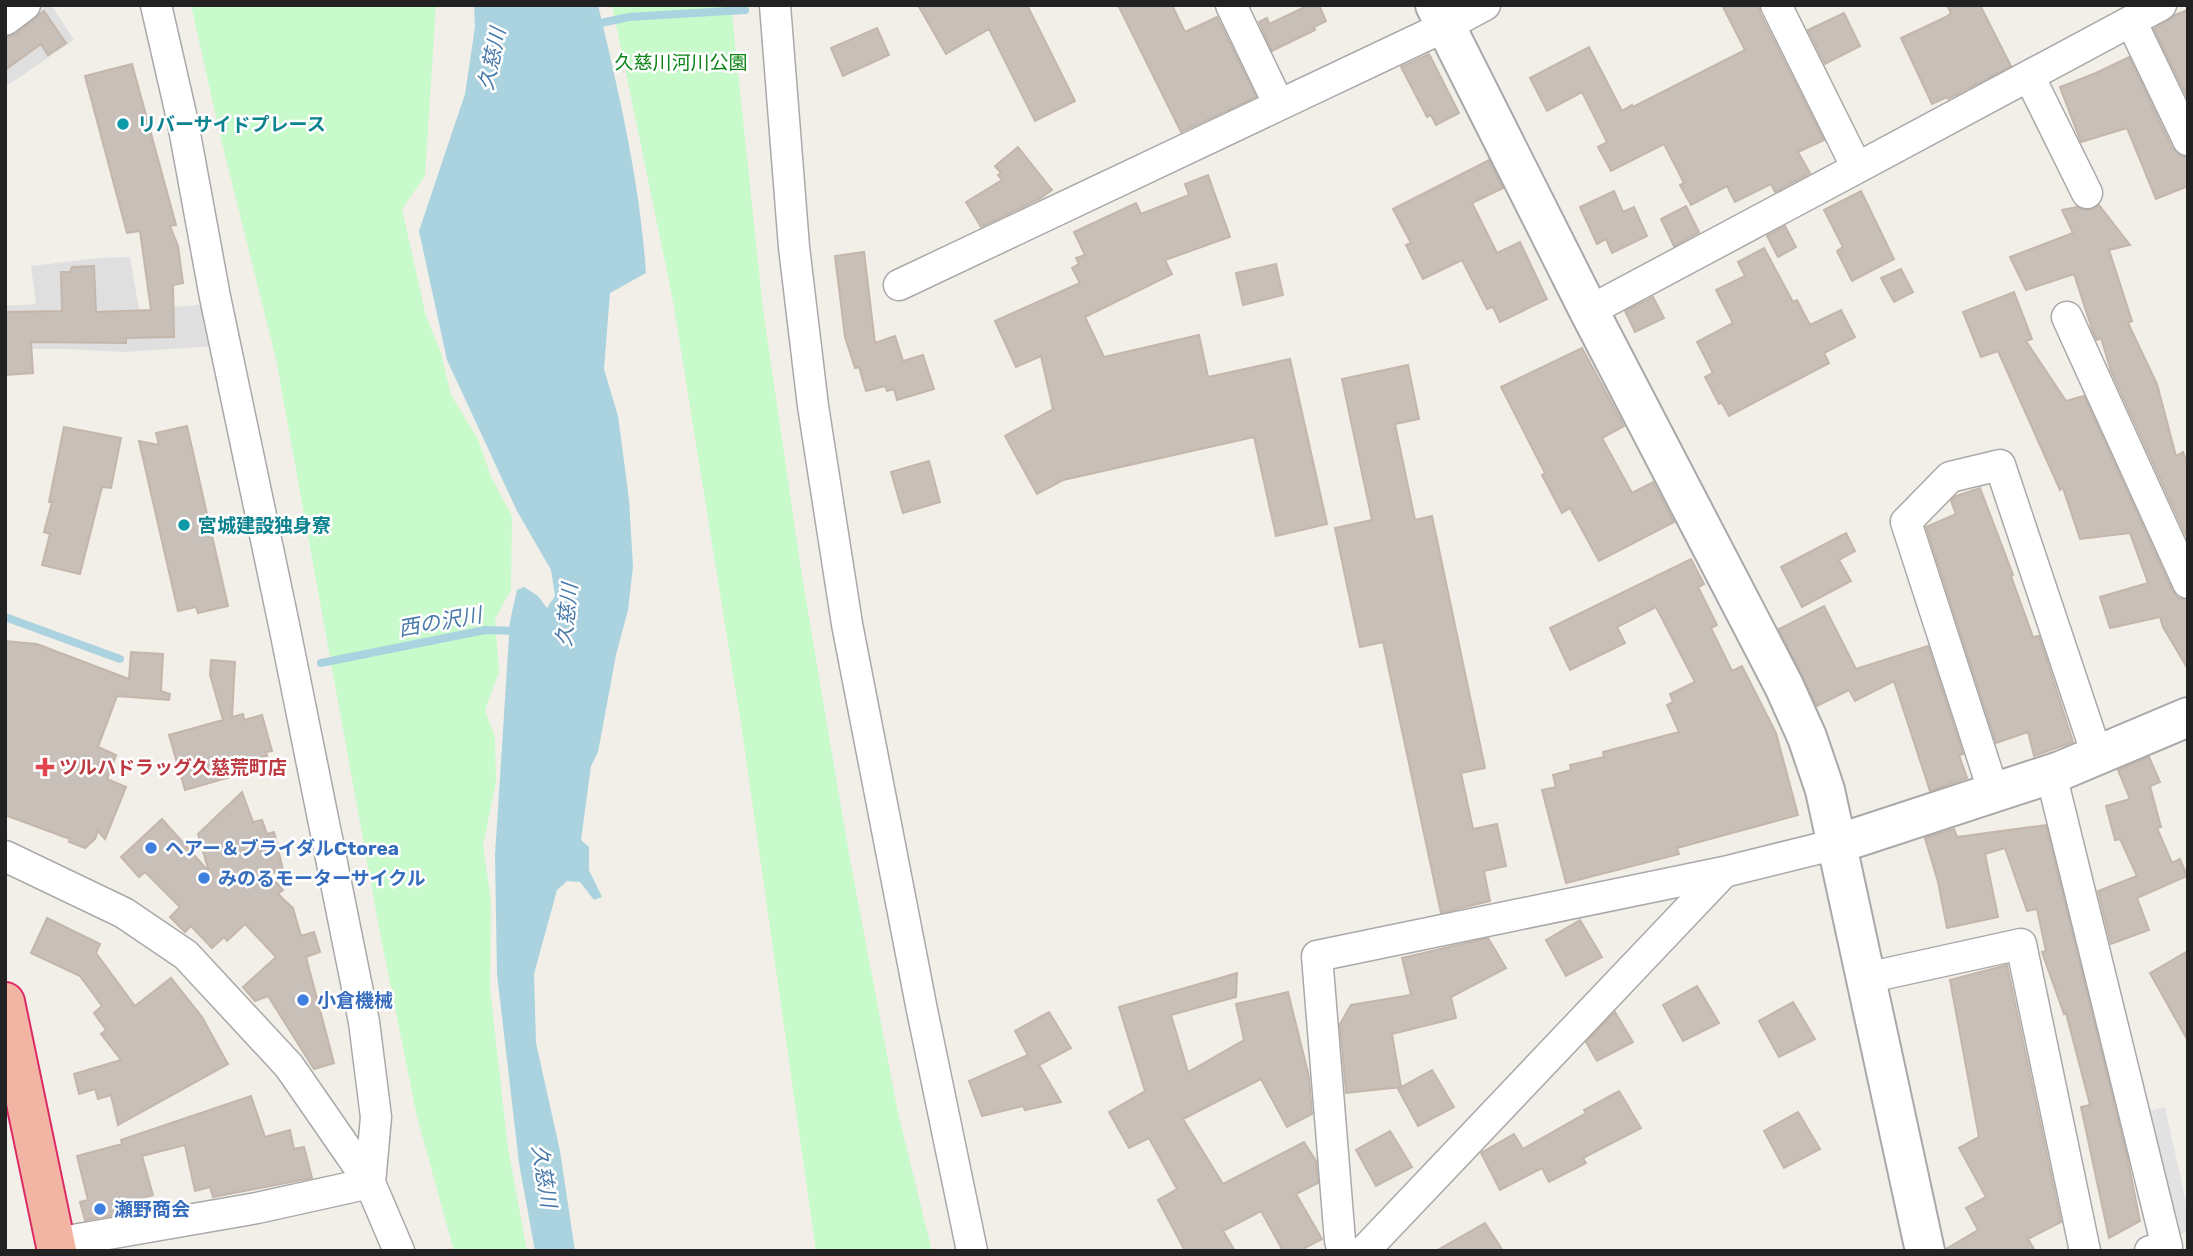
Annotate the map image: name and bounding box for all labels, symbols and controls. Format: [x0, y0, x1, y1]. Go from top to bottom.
water label: 久慈川 [473, 24, 511, 92]
park label: 久慈川河川公園 [614, 51, 748, 74]
place label: リバーサイドプレース [137, 113, 326, 136]
marker: リバーサイドプレース [115, 116, 131, 132]
place label: 宮城建設独身寮 [198, 514, 331, 537]
marker: 宮城建設独身寮 [176, 517, 192, 533]
water label: 久慈川 [551, 580, 582, 648]
water label: 西の沢川 [396, 602, 485, 641]
place label: ツルハドラッグ久慈荒町店 [59, 756, 287, 779]
marker: ツルハドラッグ久慈荒町店 [37, 759, 53, 775]
place label: ヘアー＆ブライダルCtorea [165, 837, 399, 860]
marker: ヘアー＆ブライダルCtorea [143, 840, 159, 856]
place label: みのるモーターサイクル [218, 867, 426, 890]
marker: みのるモーターサイクル [196, 870, 212, 886]
place label: 小倉機械 [317, 989, 393, 1012]
marker: 小倉機械 [295, 992, 311, 1008]
water label: 久慈川 [527, 1143, 562, 1211]
place label: 瀬野商会 [114, 1198, 190, 1221]
marker: 瀬野商会 [92, 1201, 108, 1217]

